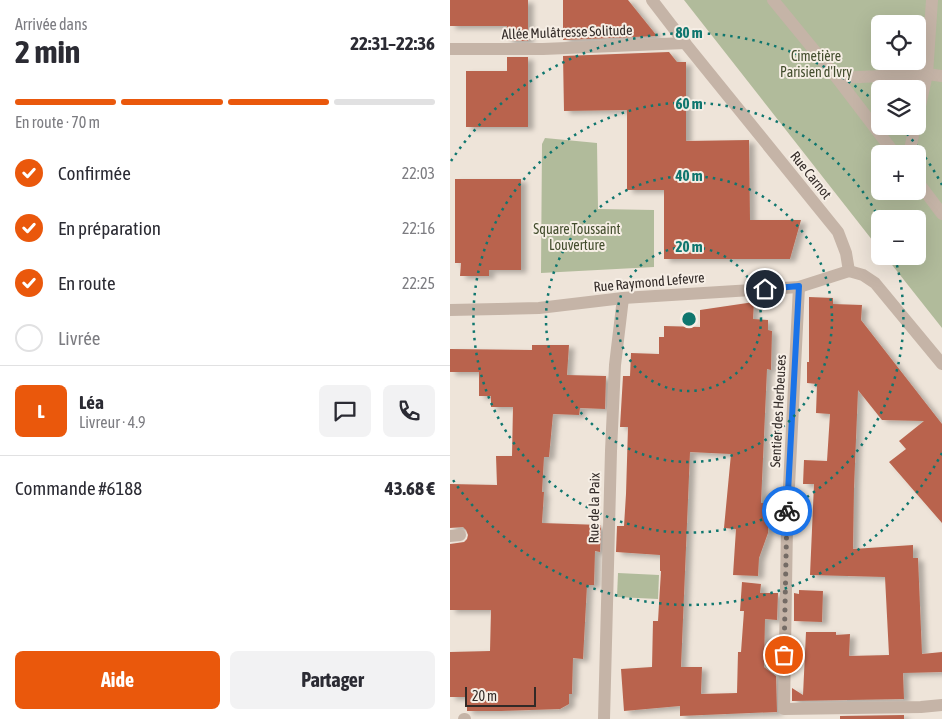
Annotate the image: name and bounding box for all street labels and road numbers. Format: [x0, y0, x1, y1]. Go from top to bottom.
street label: Allée Mulâtresse Solitude [501, 22, 633, 42]
street label: Rue Carnot [787, 148, 835, 202]
street label: Rue Raymond Lefevre [593, 269, 705, 295]
street label: Sentier des Herbeuses [767, 354, 789, 468]
street label: Rue de la Paix [585, 472, 603, 544]

